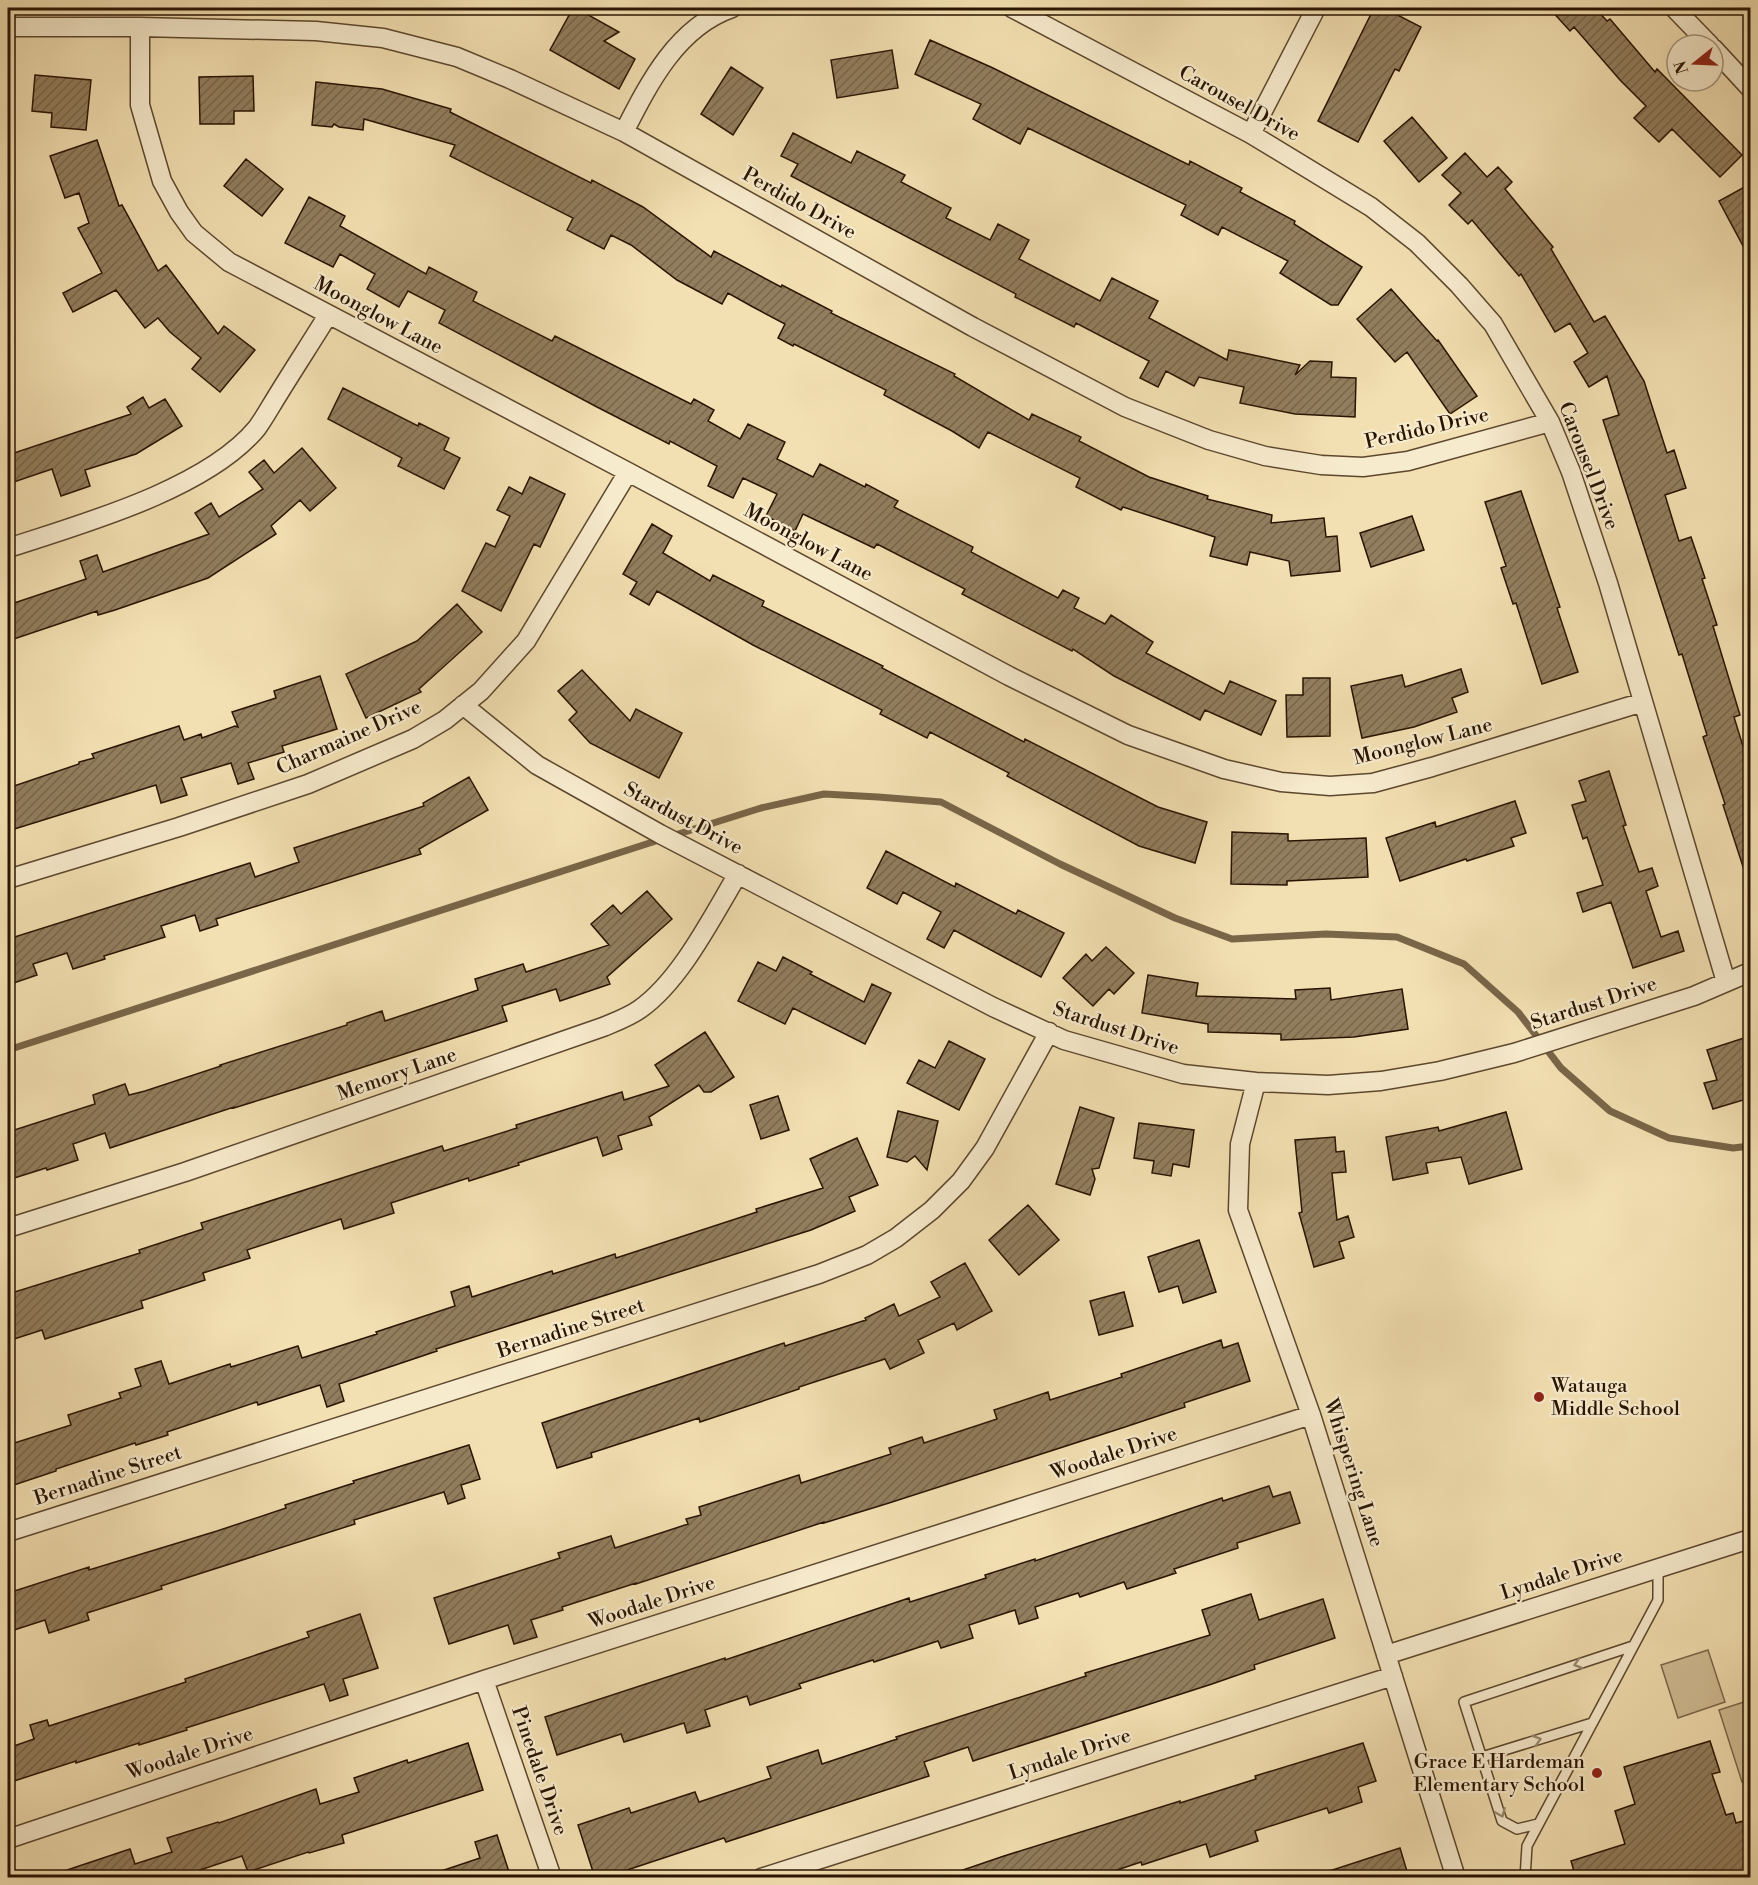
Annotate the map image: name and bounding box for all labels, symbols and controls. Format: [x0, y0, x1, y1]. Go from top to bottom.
north arrow [1665, 33, 1725, 93]
text: N [1670, 58, 1693, 76]
street label: Carousel Drive [1174, 60, 1304, 148]
street label: Perdido Drive [738, 162, 860, 246]
street label: Moonglow Lane [309, 272, 447, 360]
street label: Carousel Drive [1552, 399, 1624, 533]
street label: Perdido Drive [1363, 403, 1491, 455]
street label: Moonglow Lane [739, 499, 877, 587]
street label: Charmaine Drive [273, 695, 425, 781]
street label: Moonglow Lane [1351, 713, 1495, 771]
street label: Stardust Drive [619, 777, 747, 861]
street label: Stardust Drive [1528, 972, 1660, 1036]
street label: Stardust Drive [1050, 997, 1182, 1061]
street label: Memory Lane [334, 1043, 460, 1107]
street label: Bernadine Street [493, 1293, 648, 1365]
place label: Watauga Middle School [1550, 1374, 1680, 1422]
marker: Watauga Middle School [1532, 1390, 1546, 1404]
street label: Whispering Lane [1317, 1395, 1389, 1550]
street label: Woodale Drive [1047, 1422, 1181, 1487]
street label: Bernadine Street [30, 1440, 185, 1512]
street label: Lyndale Drive [1498, 1543, 1626, 1607]
street label: Woodale Drive [585, 1571, 719, 1636]
one-way arrow [1573, 1657, 1584, 1669]
street label: Pinedale Drive [505, 1703, 573, 1839]
street label: Woodale Drive [123, 1722, 257, 1787]
street label: Lyndale Drive [1006, 1723, 1134, 1787]
one-way arrow [1531, 1735, 1542, 1747]
place label: Grace E Hardeman Elementary School [1413, 1750, 1585, 1798]
marker: Grace E Hardeman Elementary School [1590, 1766, 1604, 1780]
one-way arrow [1494, 1807, 1506, 1818]

